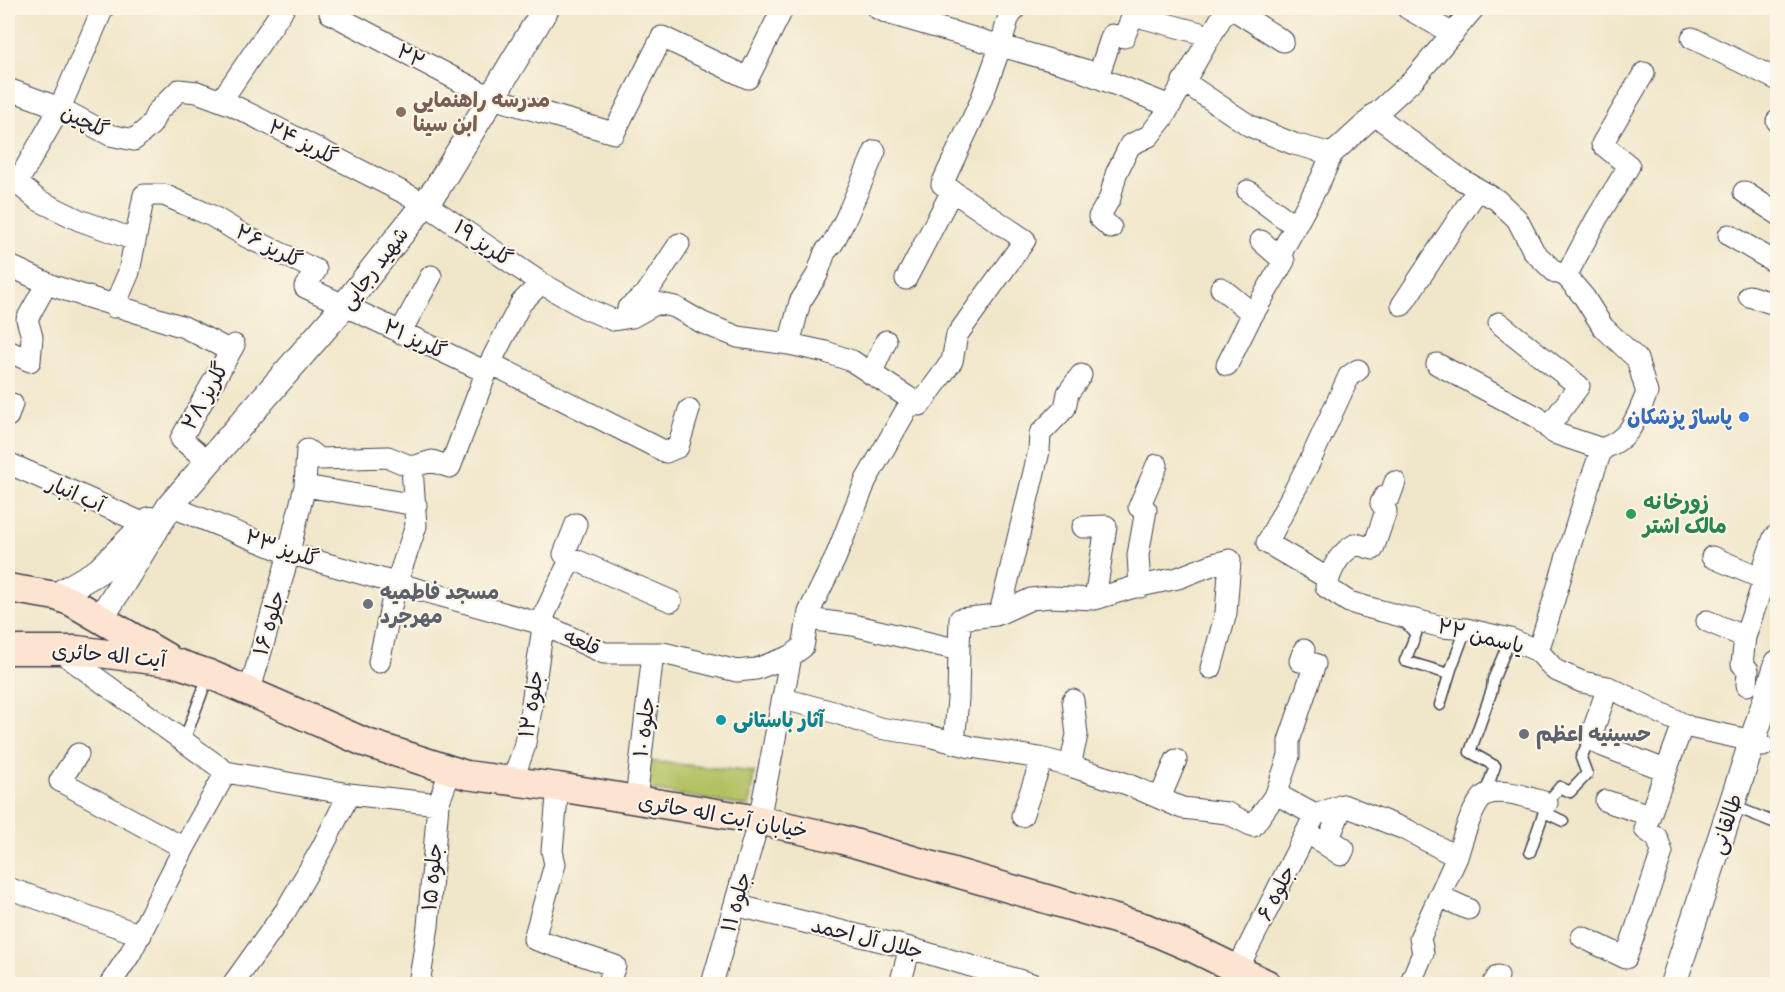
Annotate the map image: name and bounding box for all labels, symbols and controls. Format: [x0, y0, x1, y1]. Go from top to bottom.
street label: ۲۲ [391, 41, 428, 77]
place label: مدرسه راهنمایی ابن سینا [413, 91, 550, 140]
street label: گلچین [56, 99, 113, 146]
marker: مدرسه راهنمایی ابن سینا [394, 105, 408, 119]
street label: گلریز ۲۴ [263, 114, 342, 173]
street label: گلریز ۱۹ [447, 215, 517, 275]
street label: گلریز ۲۶ [230, 219, 306, 276]
street label: شهید رجایی [337, 224, 417, 316]
street label: گلریز ۲۱ [378, 314, 450, 368]
street label: گلریز ۲۸ [177, 358, 237, 436]
place label: پاساژ پزشکان [1627, 408, 1732, 433]
marker: پاساژ پزشکان [1737, 410, 1751, 424]
street label: آب انبار [40, 471, 108, 521]
place label: زورخانه مالک اشتر [1641, 493, 1727, 542]
marker: زورخانه مالک اشتر [1624, 507, 1638, 521]
street label: گلریز ۲۳ [241, 524, 322, 575]
place label: مسجد فاطمیه مهرجرد [380, 580, 499, 632]
street label: جلوه ۱۶ [251, 589, 294, 659]
marker: مسجد فاطمیه مهرجرد [361, 597, 375, 611]
street label: یاسمن ۲۲ [1434, 617, 1526, 662]
street label: قلعه [558, 626, 603, 664]
street label: آیت اله حائری [51, 639, 168, 676]
street label: جلوه ۱۲ [517, 669, 552, 740]
street label: جلوه ۱۰ [631, 696, 664, 759]
place label: آثار باستانی [733, 708, 826, 736]
marker: آثار باستانی [714, 713, 728, 727]
place label: حسینیه اعظم [1536, 725, 1651, 750]
marker: حسینیه اعظم [1517, 727, 1531, 741]
street label: خیابان آیت اله حائری [636, 790, 809, 847]
street label: طالقانی [1708, 792, 1751, 859]
street label: جلوه ۱۵ [420, 842, 451, 912]
street label: جلوه ۶ [1255, 863, 1304, 926]
street label: جلوه ۱۱ [719, 870, 760, 936]
street label: جلال آل احمد [807, 913, 925, 967]

